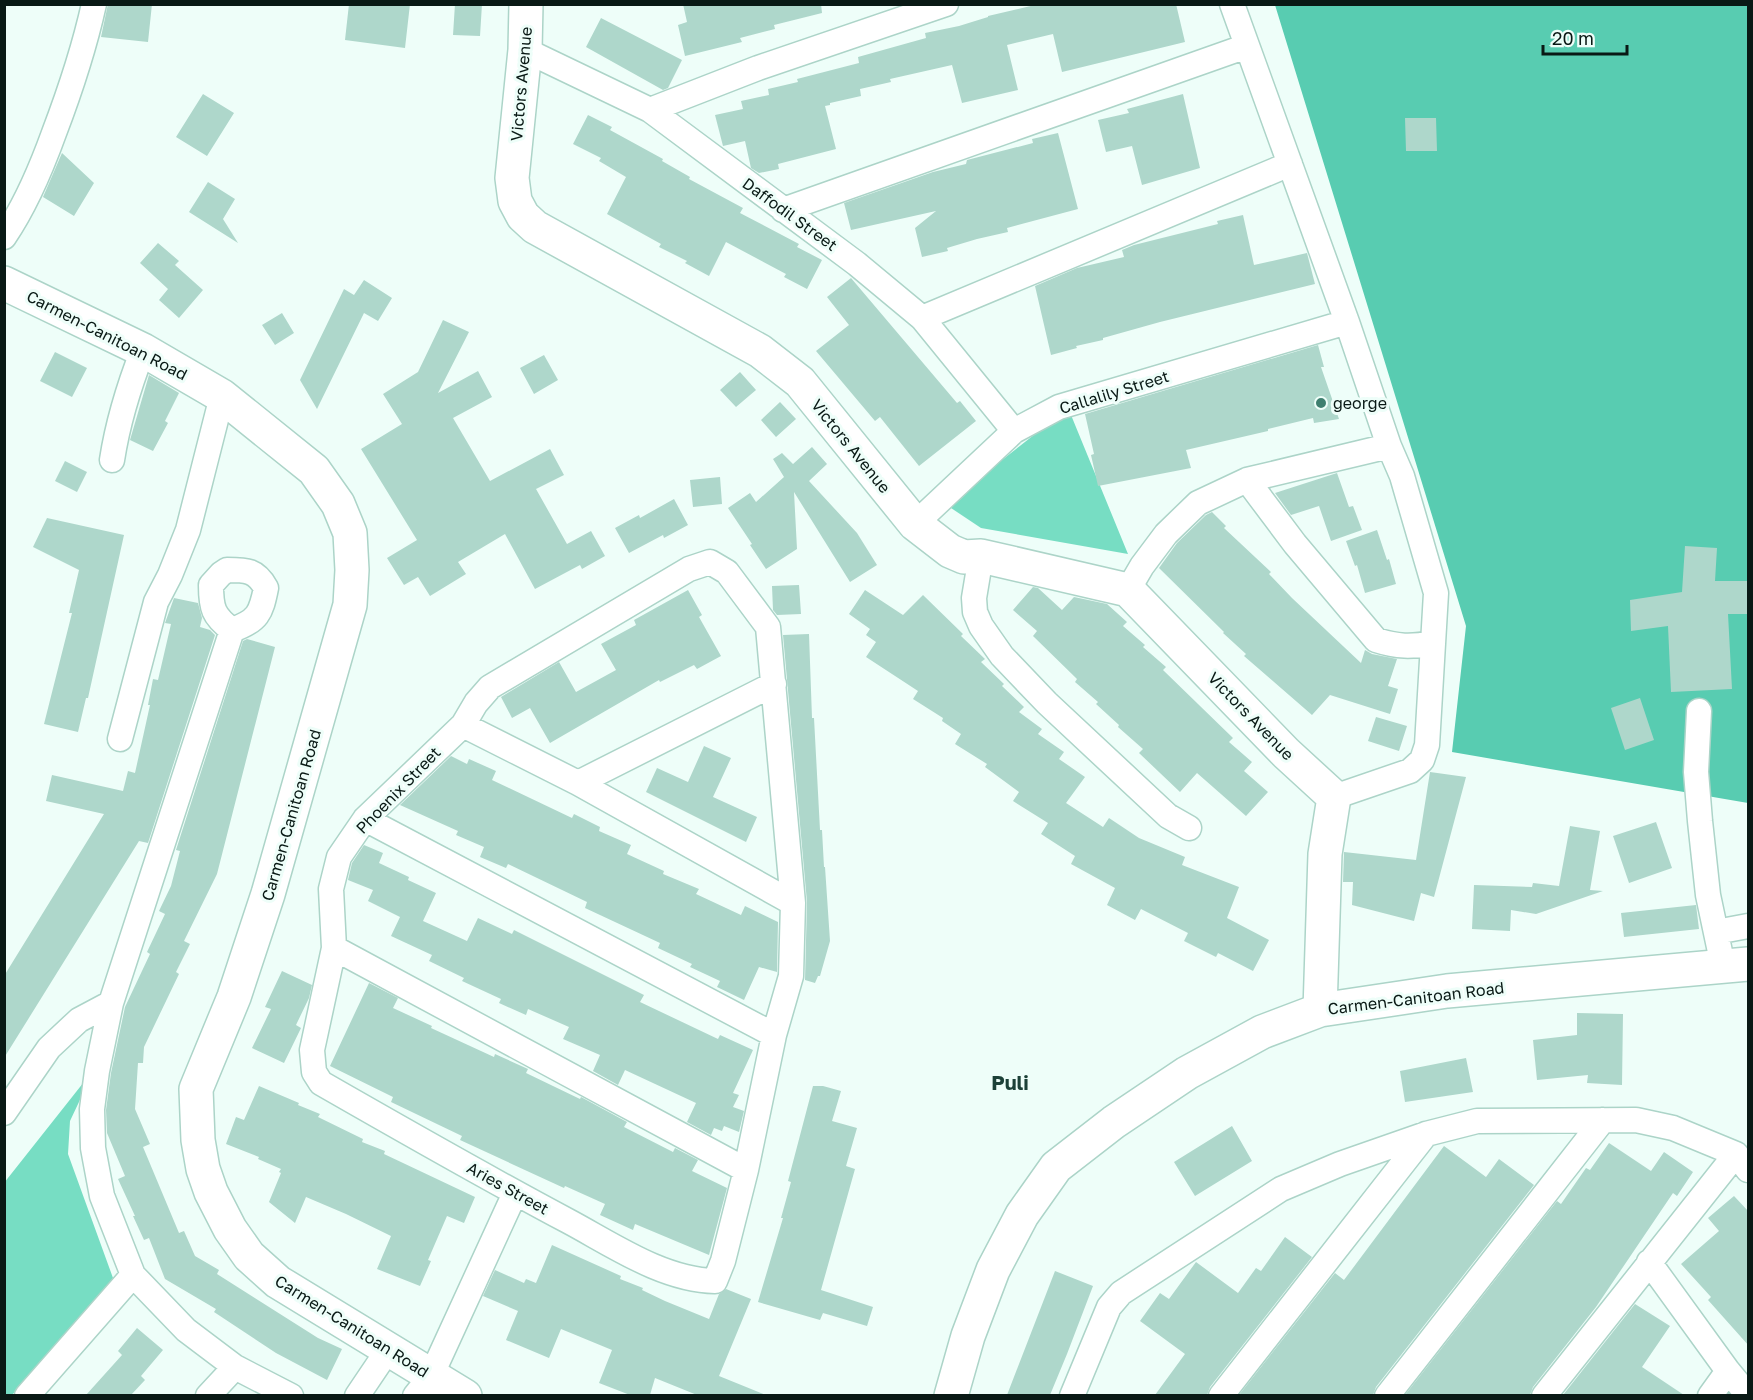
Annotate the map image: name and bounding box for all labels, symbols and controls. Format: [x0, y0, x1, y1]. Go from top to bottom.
scale bar [1543, 18, 1627, 56]
street label: Victors Avenue [506, 26, 536, 142]
text: 20 m [1552, 27, 1594, 49]
street label: Daffodil Street [739, 173, 841, 255]
street label: Carmen-Canitoan Road [23, 286, 191, 384]
street label: Callalily Street [1057, 366, 1171, 418]
place label: george [1333, 393, 1387, 413]
street label: Victors Avenue [807, 395, 895, 497]
marker: george [1314, 396, 1328, 410]
street label: Victors Avenue [1204, 668, 1298, 764]
street label: Carmen-Canitoan Road [257, 727, 325, 903]
street label: Phoenix Street [351, 742, 445, 838]
street label: Carmen-Canitoan Road [1327, 977, 1505, 1019]
district label: Puli [991, 1070, 1029, 1094]
street label: Aries Street [464, 1157, 552, 1219]
street label: Carmen-Canitoan Road [271, 1270, 433, 1382]

